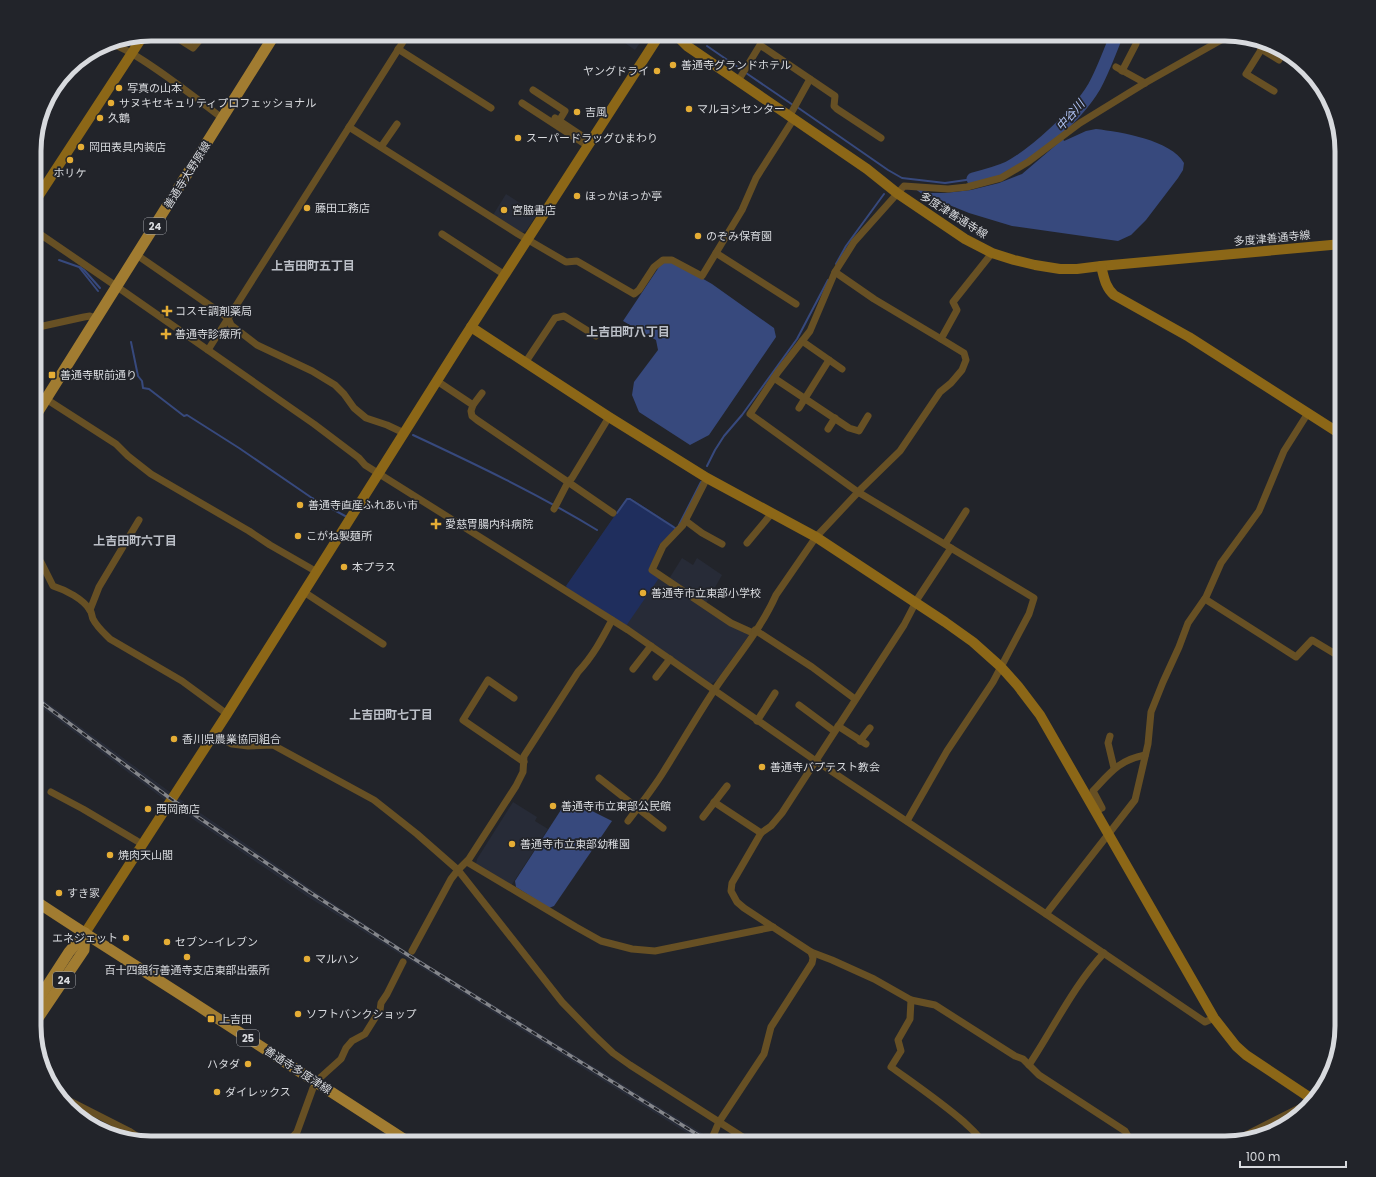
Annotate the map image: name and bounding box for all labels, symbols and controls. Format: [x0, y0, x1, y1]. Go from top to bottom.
place label: 善通寺グランドホテル [681, 57, 791, 73]
marker: 善通寺グランドホテル [668, 60, 678, 70]
place label: ヤングドライ [583, 63, 649, 79]
marker: ヤングドライ [652, 66, 662, 76]
place label: 写真の山本 [127, 80, 182, 96]
marker: 写真の山本 [114, 83, 124, 93]
water label: 中谷川 [1052, 94, 1090, 134]
place label: サヌキセキュリティプロフェッショナル [119, 95, 316, 111]
marker: サヌキセキュリティプロフェッショナル [106, 98, 116, 108]
place label: マルヨシセンター [697, 101, 785, 117]
place label: 吉風 [585, 104, 607, 120]
marker: マルヨシセンター [684, 104, 694, 114]
marker: 吉風 [572, 107, 582, 117]
place label: 久鶴 [108, 110, 130, 126]
marker: 久鶴 [95, 113, 105, 123]
place label: スーパードラッグひまわり [526, 130, 658, 146]
marker: スーパードラッグひまわり [513, 133, 523, 143]
street label: 善通寺大野原線 [160, 138, 214, 212]
place label: 岡田表具内装店 [89, 139, 166, 155]
marker: 岡田表具内装店 [76, 142, 86, 152]
marker: ホリケ [65, 155, 75, 165]
place label: ホリケ [54, 165, 87, 181]
place label: ほっかほっか亭 [585, 188, 662, 204]
street label: 多度津善通寺線 [917, 188, 991, 242]
marker: ほっかほっか亭 [572, 191, 582, 201]
place label: 藤田工務店 [315, 200, 370, 216]
place label: 宮脇書店 [512, 202, 556, 218]
marker: 藤田工務店 [302, 203, 312, 213]
marker: 宮脇書店 [499, 205, 509, 215]
road number: 24 [144, 218, 166, 234]
street label: 多度津善通寺線 [1233, 227, 1311, 249]
place label: のぞみ保育園 [706, 228, 772, 244]
marker: のぞみ保育園 [693, 231, 703, 241]
district label: 上吉田町五丁目 [271, 257, 355, 274]
place label: コスモ調剤薬局 [175, 303, 252, 319]
marker: コスモ調剤薬局 [162, 306, 172, 316]
district label: 上吉田町八丁目 [586, 323, 670, 340]
place label: 善通寺診療所 [175, 326, 242, 342]
marker: 善通寺診療所 [160, 328, 172, 340]
place label: 善通寺駅前通り [60, 367, 137, 383]
marker: 善通寺駅前通り [47, 370, 57, 380]
place label: 善通寺直産ふれあい市 [308, 497, 418, 513]
marker: 善通寺直産ふれあい市 [295, 500, 305, 510]
place label: 愛慈胃腸内科病院 [445, 516, 533, 532]
marker: 愛慈胃腸内科病院 [430, 518, 442, 530]
place label: こがね製麺所 [306, 528, 373, 544]
marker: こがね製麺所 [293, 531, 303, 541]
district label: 上吉田町六丁目 [93, 532, 177, 549]
place label: 本プラス [352, 559, 396, 575]
marker: 本プラス [339, 562, 349, 572]
place label: 善通寺市立東部小学校 [651, 585, 761, 601]
marker: 善通寺市立東部小学校 [638, 588, 648, 598]
district label: 上吉田町七丁目 [349, 706, 433, 723]
place label: 香川県農業協同組合 [182, 731, 281, 747]
marker: 香川県農業協同組合 [169, 734, 179, 744]
place label: 善通寺バプテスト教会 [770, 759, 880, 775]
marker: 善通寺バプテスト教会 [757, 762, 767, 772]
place label: 善通寺市立東部公民館 [561, 798, 671, 814]
place label: 西岡商店 [156, 801, 200, 817]
marker: 善通寺市立東部公民館 [548, 801, 558, 811]
marker: 西岡商店 [143, 804, 153, 814]
place label: 善通寺市立東部幼稚園 [520, 836, 630, 852]
marker: 善通寺市立東部幼稚園 [507, 839, 517, 849]
place label: 焼肉天山閣 [118, 847, 173, 863]
marker: 焼肉天山閣 [105, 850, 115, 860]
place label: すき家 [67, 885, 100, 901]
marker: すき家 [54, 888, 64, 898]
place label: エネジェット [52, 930, 118, 946]
marker: エネジェット [121, 933, 131, 943]
place label: セブン-イレブン [175, 934, 258, 950]
marker: セブン-イレブン [162, 937, 172, 947]
place label: マルハン [315, 951, 359, 967]
marker: 百十四銀行善通寺支店東部出張所 [182, 952, 192, 962]
marker: マルハン [302, 954, 312, 964]
place label: 百十四銀行善通寺支店東部出張所 [105, 962, 270, 978]
road number: 24 [53, 972, 75, 988]
place label: ソフトバンクショップ [306, 1006, 417, 1022]
marker: ソフトバンクショップ [293, 1009, 303, 1019]
place label: 上吉田 [219, 1011, 252, 1027]
marker: 上吉田 [206, 1014, 216, 1024]
road number: 25 [237, 1030, 259, 1046]
street label: 善通寺多度津線 [261, 1042, 335, 1098]
place label: ハタダ [207, 1056, 240, 1072]
marker: ハタダ [243, 1059, 253, 1069]
place label: ダイレックス [225, 1084, 291, 1100]
marker: ダイレックス [212, 1087, 222, 1097]
scale bar [1240, 1143, 1346, 1169]
text: 100 m [1246, 1148, 1280, 1165]

